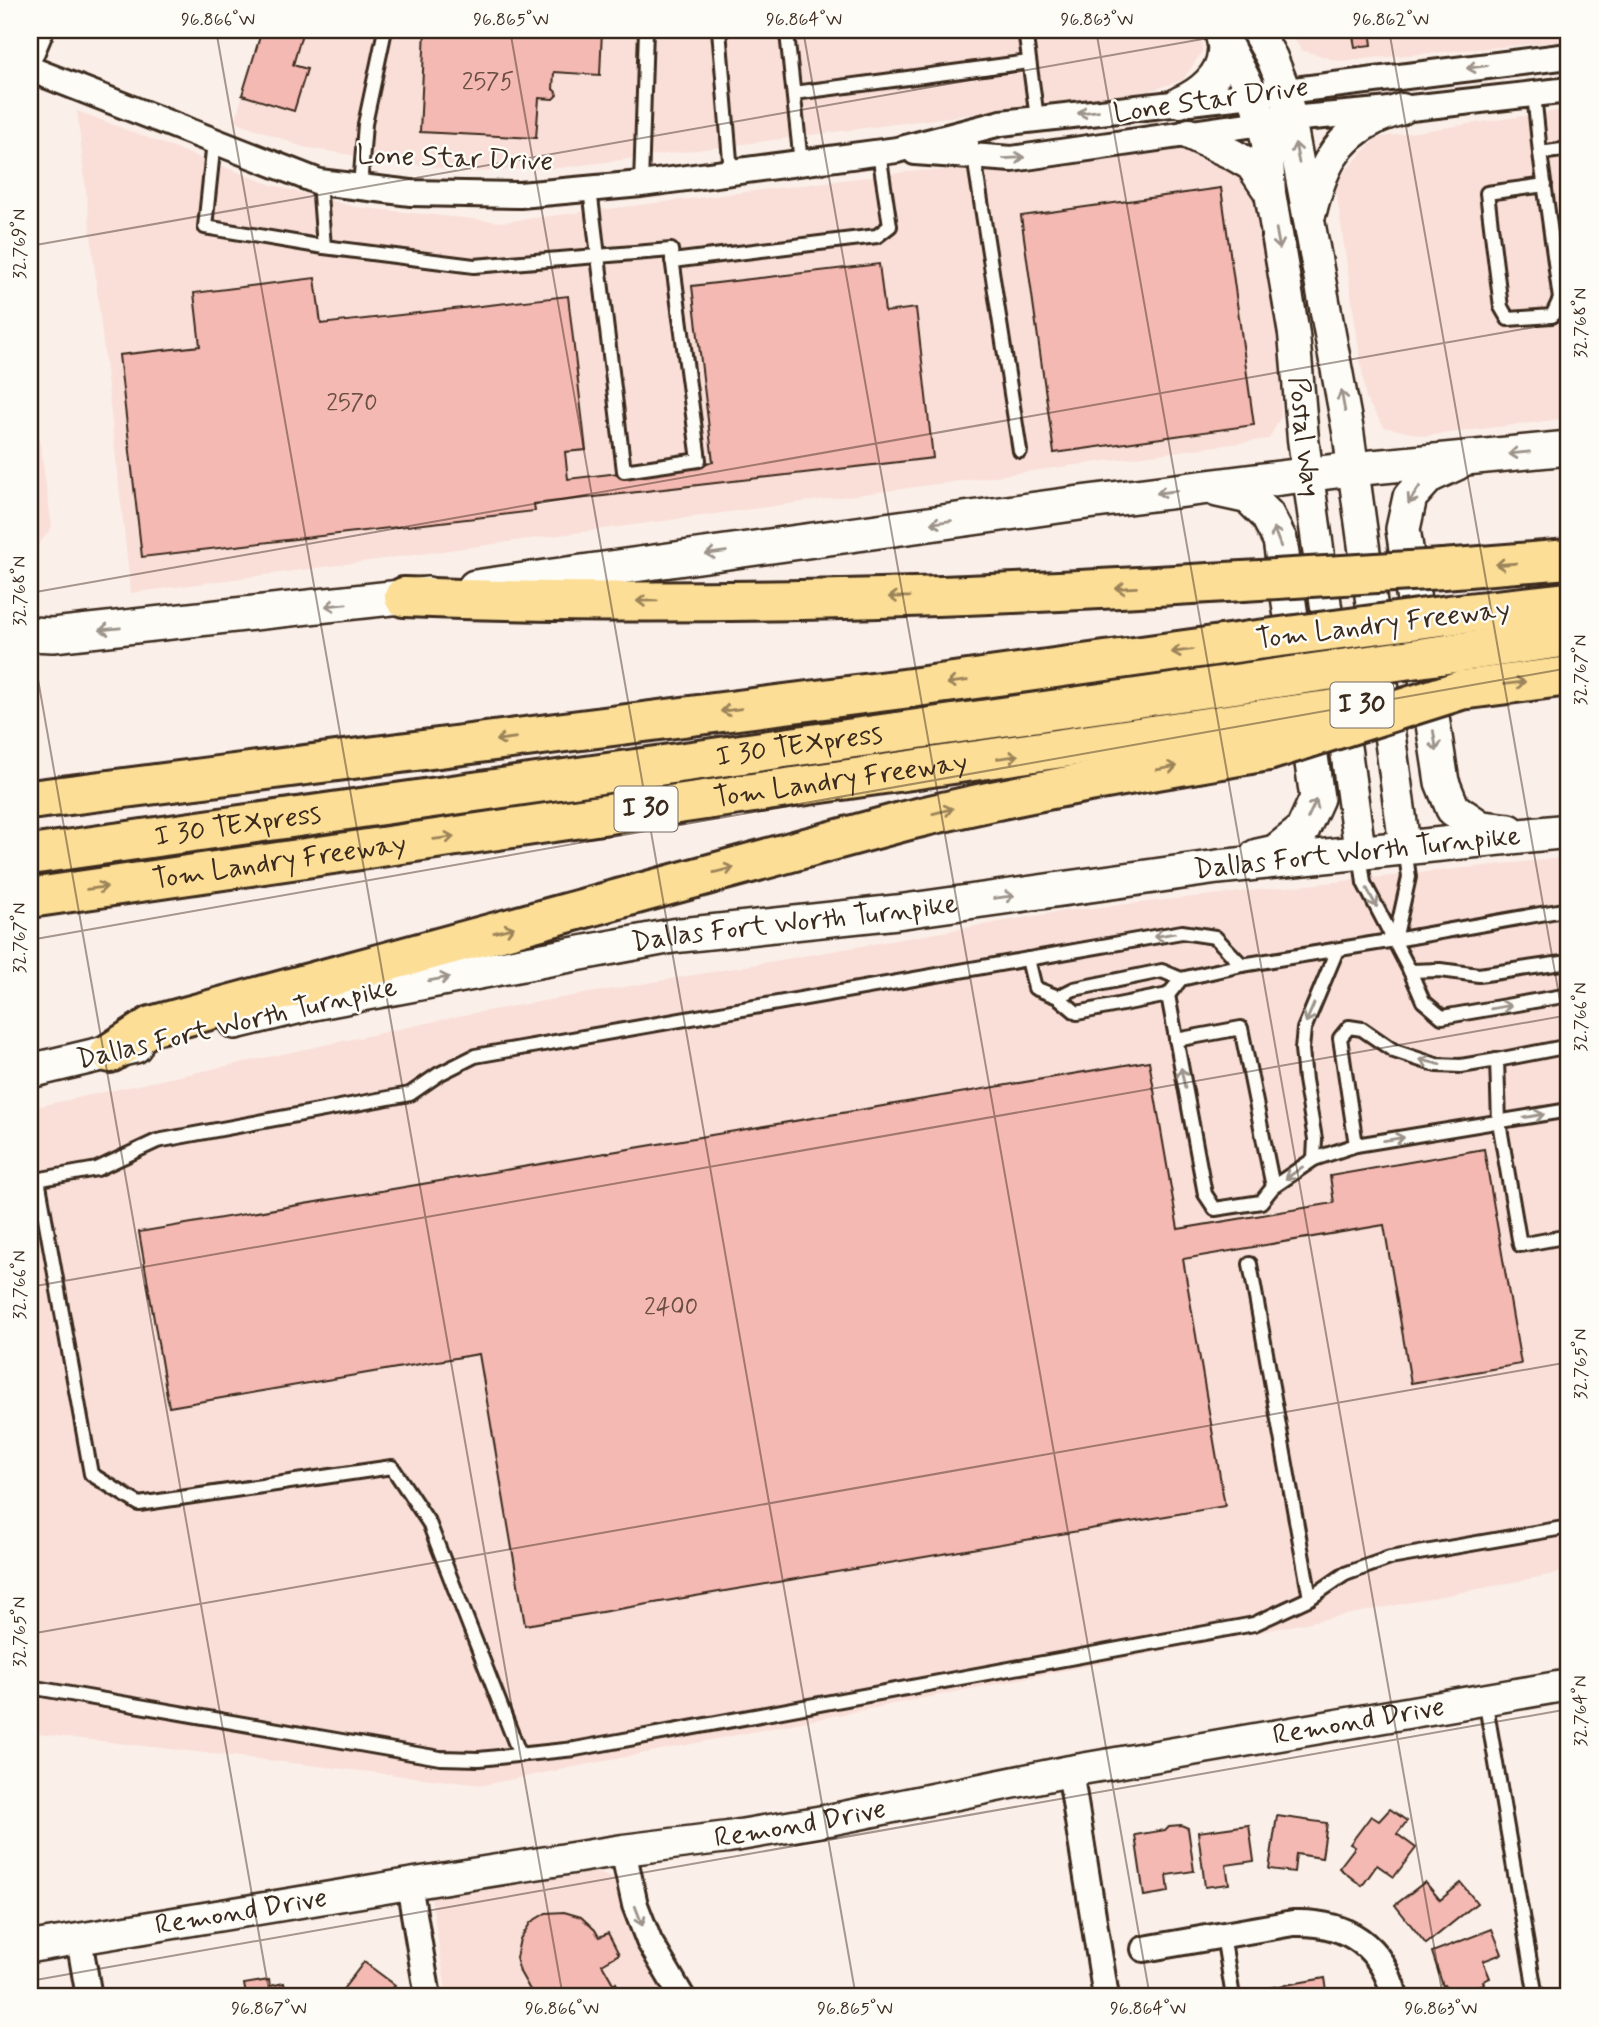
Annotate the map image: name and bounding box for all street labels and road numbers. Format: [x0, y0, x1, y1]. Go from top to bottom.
street label: Lone Star Drive [1111, 69, 1311, 133]
street label: Lone Star Drive [356, 137, 554, 181]
street label: Postal Way [1279, 375, 1329, 499]
street label: Tom Landry Freeway [1254, 591, 1512, 659]
road number: I 30 [1330, 682, 1394, 727]
street label: I 30 TEXpress [714, 716, 885, 776]
street label: Tom Landry Freeway [711, 744, 970, 817]
road number: I 30 [614, 786, 678, 832]
street label: I 30 TEXpress [152, 795, 324, 856]
street label: Dallas Fort Worth Turnpike [1192, 818, 1522, 889]
street label: Tom Landry Freeway [150, 825, 409, 898]
street label: Dallas Fort Worth Turnpike [629, 885, 960, 962]
street label: Dallas Fort Worth Turnpike [73, 969, 401, 1079]
street label: Remond Drive [1270, 1688, 1447, 1754]
street label: Remond Drive [712, 1790, 889, 1857]
street label: Remond Drive [152, 1879, 330, 1944]

